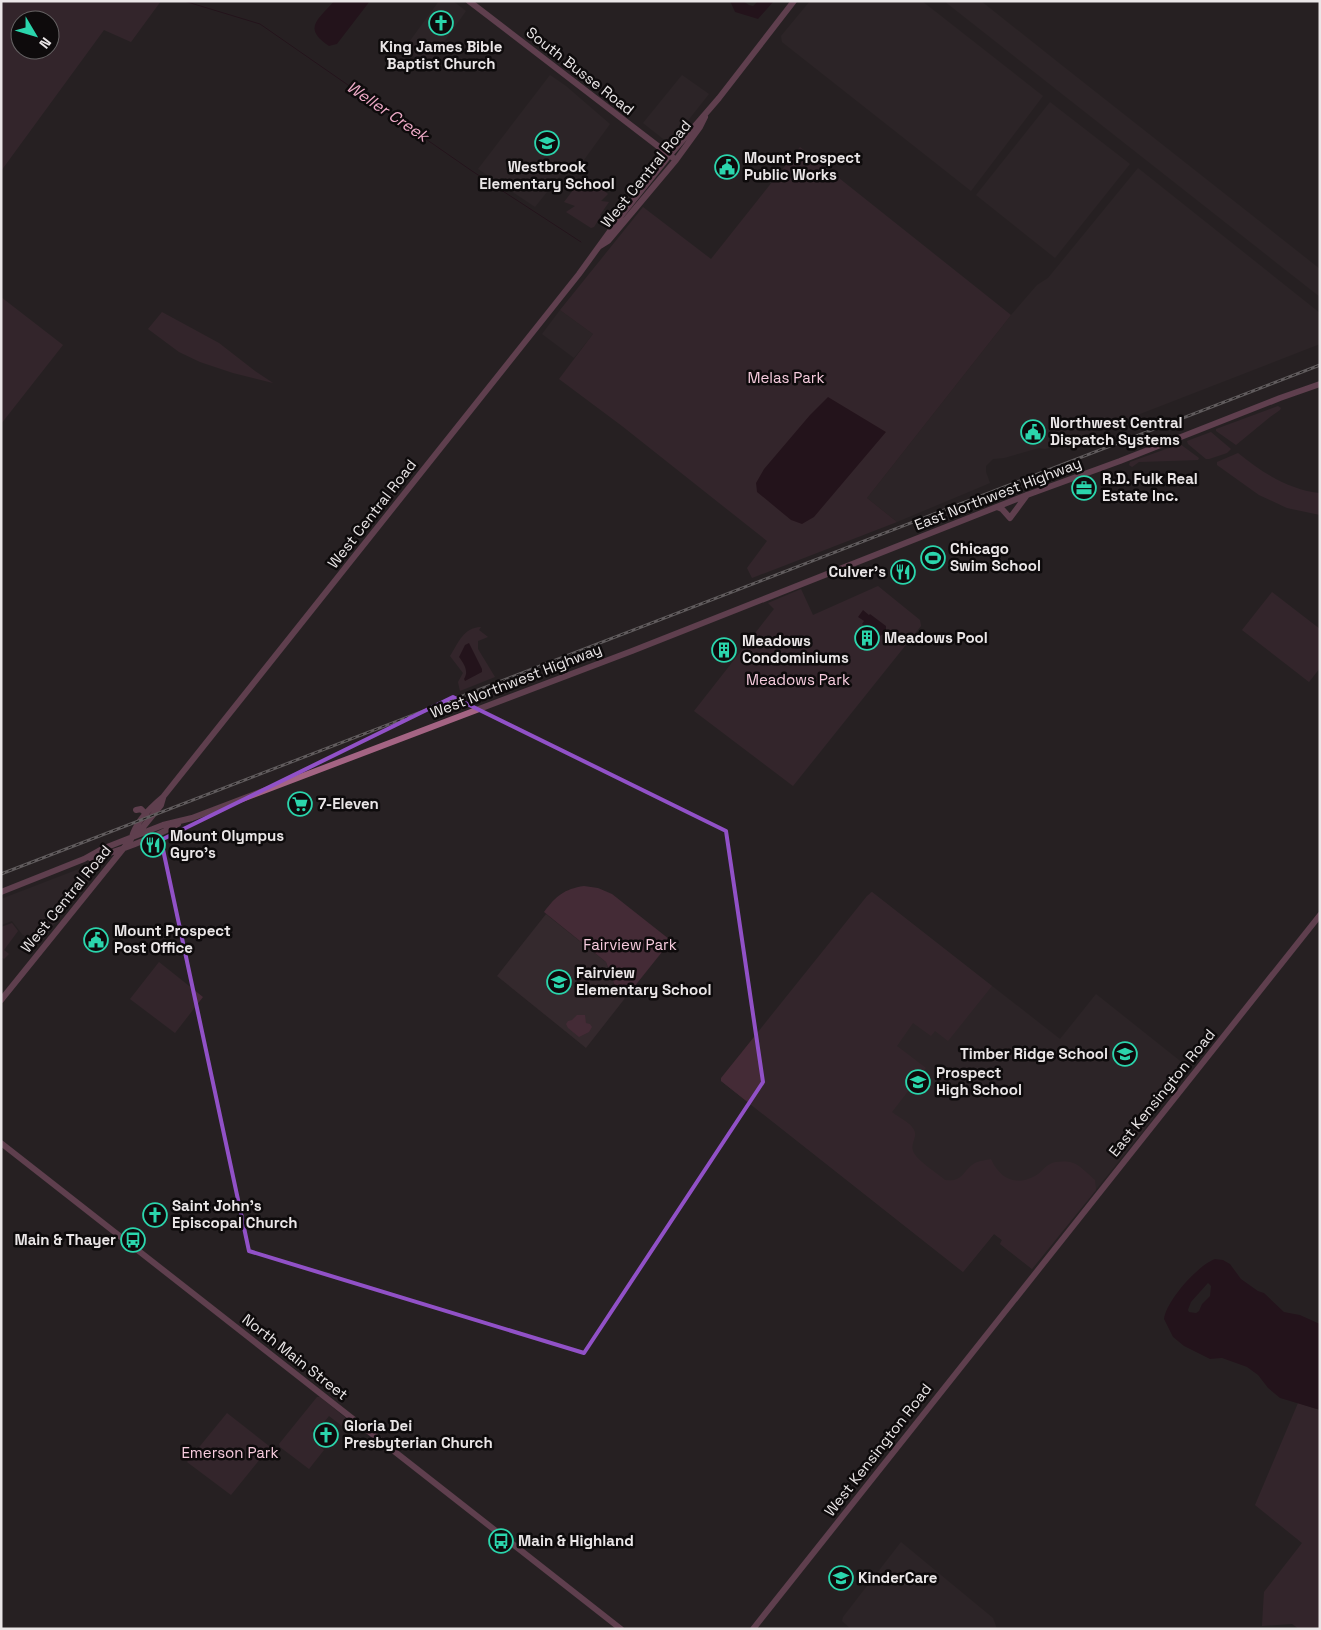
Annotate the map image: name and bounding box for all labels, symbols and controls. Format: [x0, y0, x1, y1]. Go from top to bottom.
north arrow [10, 10, 60, 60]
church icon: King James Bible Baptist Church [428, 10, 454, 36]
street label: South Busse Road [522, 22, 638, 119]
text: N [35, 34, 55, 52]
place label: King James Bible Baptist Church [380, 37, 503, 73]
water label: Weller Creek [343, 76, 435, 148]
street label: West Central Road [596, 116, 695, 231]
school or university icon: Westbrook Elementary School [534, 130, 560, 156]
place label: Mount Prospect Public Works [744, 148, 861, 184]
public building icon: Mount Prospect Public Works [714, 154, 740, 180]
place label: Westbrook Elementary School [479, 157, 615, 193]
park label: Melas Park [747, 368, 825, 387]
place label: Northwest Central Dispatch Systems [1050, 413, 1183, 449]
public building icon: Northwest Central Dispatch Systems [1020, 419, 1046, 445]
street label: East Northwest Highway [912, 453, 1084, 534]
street label: West Central Road [323, 455, 420, 572]
place label: R.D. Fulk Real Estate Inc. [1102, 469, 1198, 505]
office icon: R.D. Fulk Real Estate Inc. [1071, 475, 1097, 501]
place label: Chicago Swim School [950, 539, 1041, 575]
sports icon: Chicago Swim School [920, 545, 946, 571]
restaurant icon: Culver's [890, 559, 916, 585]
place label: Culver's [828, 562, 886, 581]
building icon: Meadows Pool [854, 625, 880, 651]
place label: Meadows Pool [884, 628, 988, 647]
place label: Meadows Condominiums [742, 631, 849, 667]
building icon: Meadows Condominiums [711, 637, 737, 663]
street label: West Northwest Highway [427, 639, 604, 722]
park label: Meadows Park [746, 670, 850, 689]
supermarket icon: 7-Eleven [287, 791, 313, 817]
place label: 7-Eleven [318, 794, 379, 813]
place label: Mount Olympus Gyro's [170, 826, 284, 862]
restaurant icon: Mount Olympus Gyro's [140, 832, 166, 858]
street label: West Central Road [16, 841, 115, 956]
place label: Mount Prospect Post Office [114, 921, 231, 957]
public building icon: Mount Prospect Post Office [83, 927, 109, 953]
park label: Fairview Park [583, 935, 677, 954]
place label: Fairview Elementary School [576, 963, 711, 999]
school or university icon: Fairview Elementary School [546, 969, 572, 995]
street label: East Kensington Road [1104, 1025, 1219, 1160]
school or university icon: Timber Ridge School [1112, 1041, 1138, 1067]
place label: Timber Ridge School [960, 1044, 1108, 1063]
place label: Prospect High School [936, 1063, 1022, 1099]
school or university icon: Prospect High School [905, 1069, 931, 1095]
place label: Saint John's Episcopal Church [172, 1196, 297, 1232]
church icon: Saint John's Episcopal Church [142, 1202, 168, 1228]
bus stop icon: Main & Thayer [120, 1227, 146, 1253]
place label: Main & Thayer [14, 1230, 116, 1249]
street label: North Main Street [239, 1309, 352, 1404]
street label: West Kensington Road [820, 1379, 935, 1520]
place label: Gloria Dei Presbyterian Church [344, 1416, 493, 1452]
church icon: Gloria Dei Presbyterian Church [313, 1422, 339, 1448]
park label: Emerson Park [181, 1443, 279, 1462]
bus stop icon: Main & Highland [488, 1528, 514, 1554]
place label: Main & Highland [518, 1531, 634, 1550]
school or university icon: KinderCare [828, 1565, 854, 1591]
place label: KinderCare [858, 1568, 938, 1587]

